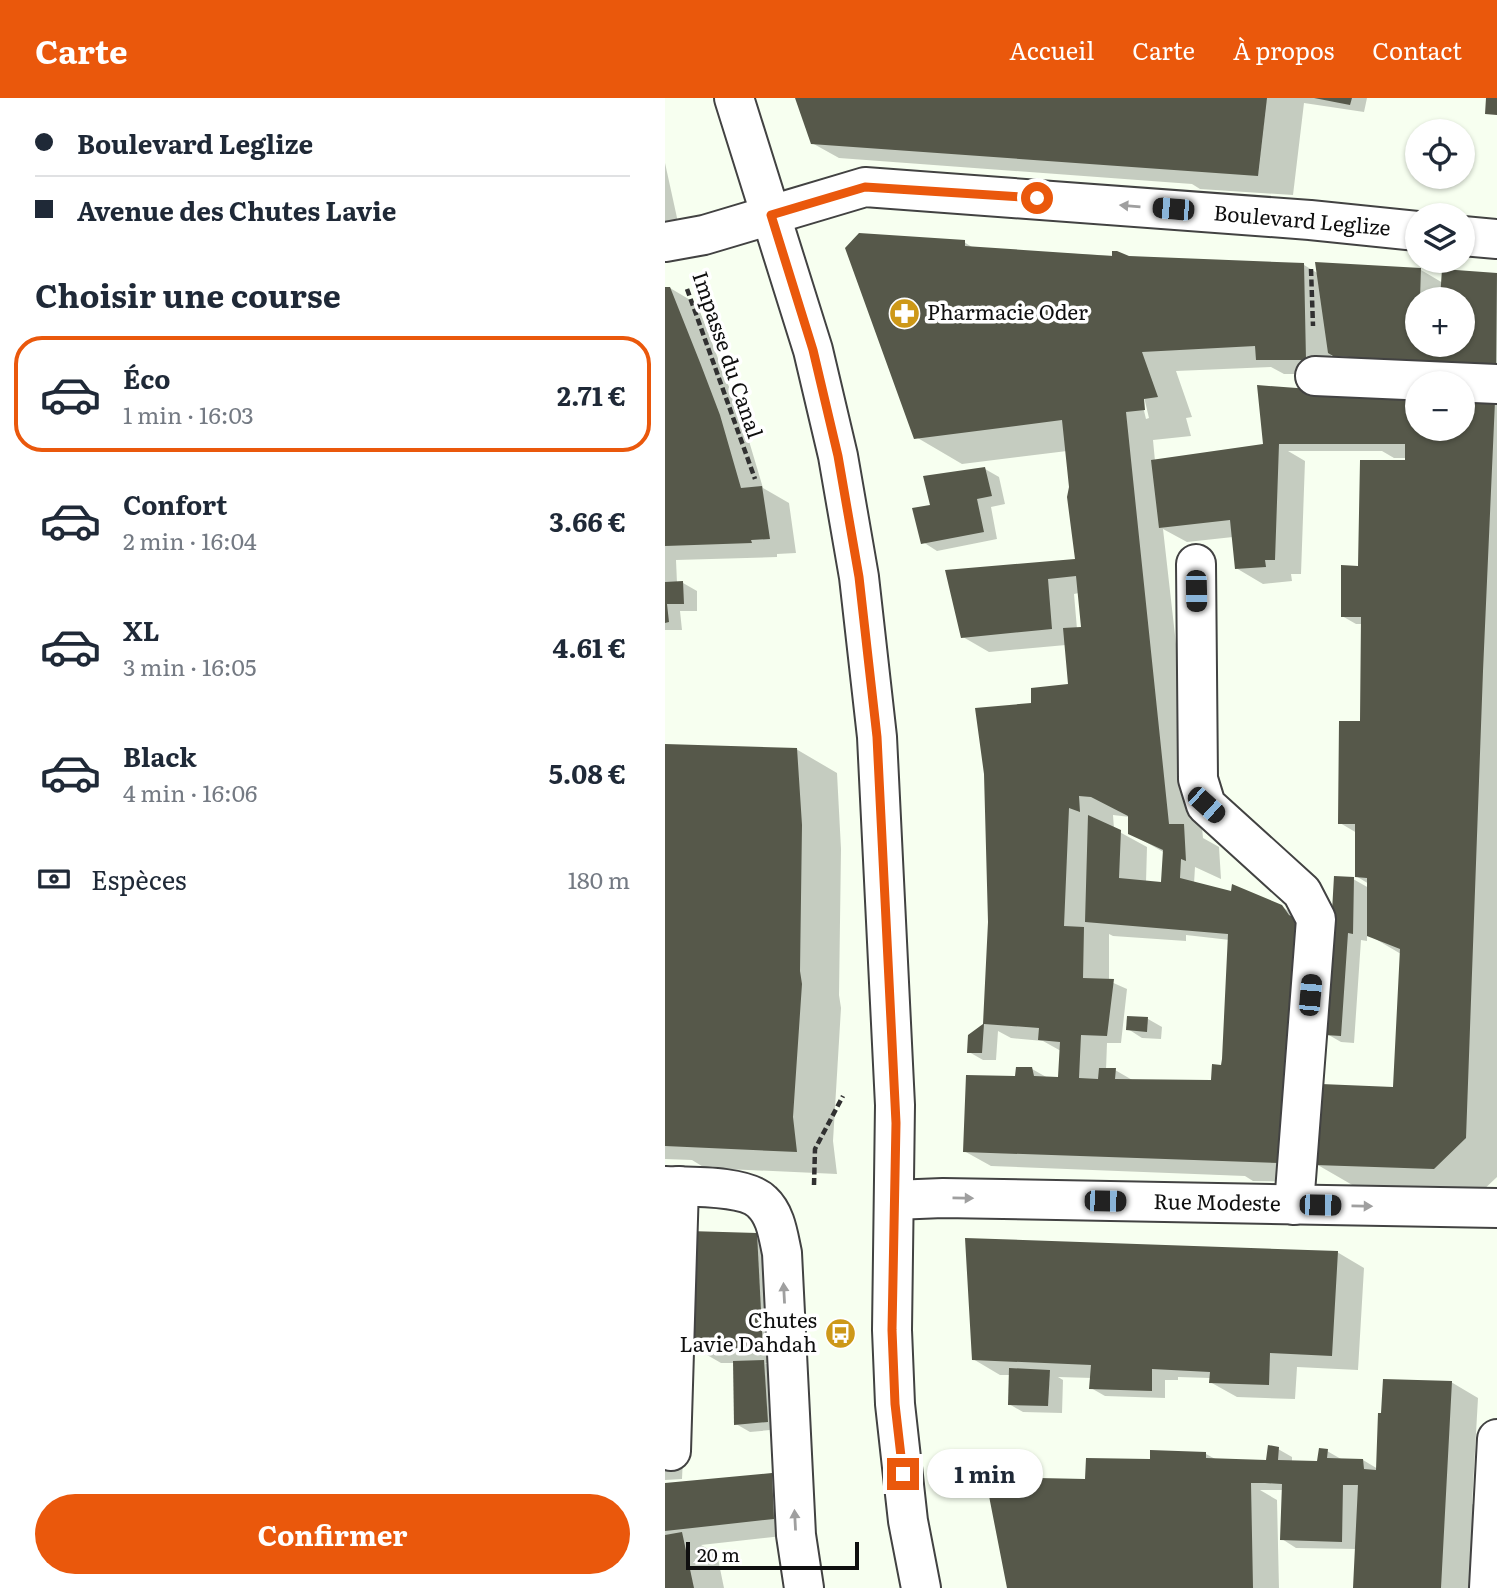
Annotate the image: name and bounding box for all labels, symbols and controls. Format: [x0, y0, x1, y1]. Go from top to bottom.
text: Carte [35, 25, 128, 74]
text: Accueil [1009, 32, 1094, 67]
text: Carte [1132, 32, 1195, 67]
text: À propos [1233, 32, 1334, 67]
text: Contact [1372, 32, 1462, 67]
map controls [1405, 119, 1475, 441]
button: locate [1405, 119, 1475, 189]
text: Boulevard Leglize [77, 123, 313, 162]
route start [1021, 182, 1053, 214]
text: Avenue des Chutes Lavie [77, 190, 396, 229]
street label: Boulevard Leglize [1212, 195, 1392, 242]
car [1152, 197, 1195, 221]
one-way arrow [1119, 200, 1141, 211]
button: layers [1405, 203, 1475, 273]
street label: Impasse du Canal [686, 267, 772, 442]
text: Choisir une course [35, 270, 341, 318]
button: + [1405, 287, 1475, 357]
place label: Pharmacie Oder [927, 295, 1088, 326]
pharmacy icon: Pharmacie Oder [887, 296, 921, 330]
text: Éco [123, 358, 171, 397]
icon: car [39, 363, 102, 426]
button: − [1405, 371, 1475, 441]
text: 2.71 € [557, 375, 626, 414]
text: 1 min · 16:03 [123, 397, 254, 431]
text: Confort [123, 484, 227, 523]
icon: car [39, 489, 102, 552]
text: 3.66 € [549, 501, 626, 540]
text: 2 min · 16:04 [123, 523, 257, 557]
car [1186, 570, 1207, 612]
text: XL [123, 610, 160, 649]
icon: car [39, 615, 102, 678]
text: 4.61 € [553, 627, 626, 666]
text: 3 min · 16:05 [123, 649, 256, 683]
text: Black [123, 736, 197, 775]
icon: car [39, 741, 102, 804]
text: 5.08 € [549, 753, 626, 792]
text: 4 min · 16:06 [123, 775, 257, 809]
car [1184, 783, 1229, 827]
text: Espèces [91, 859, 187, 898]
icon: cash [35, 860, 73, 898]
text: 180 m [568, 862, 630, 896]
car [1298, 973, 1323, 1017]
street label: Rue Modeste [1153, 1184, 1281, 1217]
car [1084, 1190, 1127, 1212]
one-way arrow [952, 1192, 974, 1204]
car [1299, 1194, 1342, 1216]
one-way arrow [1351, 1200, 1373, 1212]
one-way arrow [778, 1282, 789, 1304]
place label: Chutes Lavie Dahdah [679, 1303, 817, 1358]
bus stop icon: Chutes Lavie Dahdah [823, 1316, 857, 1350]
callout: 1 min [927, 1450, 1043, 1498]
text: 1 min [954, 1456, 1016, 1490]
route end [887, 1458, 919, 1490]
button: Confirmer [35, 1494, 630, 1574]
one-way arrow [790, 1509, 801, 1531]
scale bar [686, 1539, 859, 1571]
text: 20 m [697, 1540, 740, 1568]

